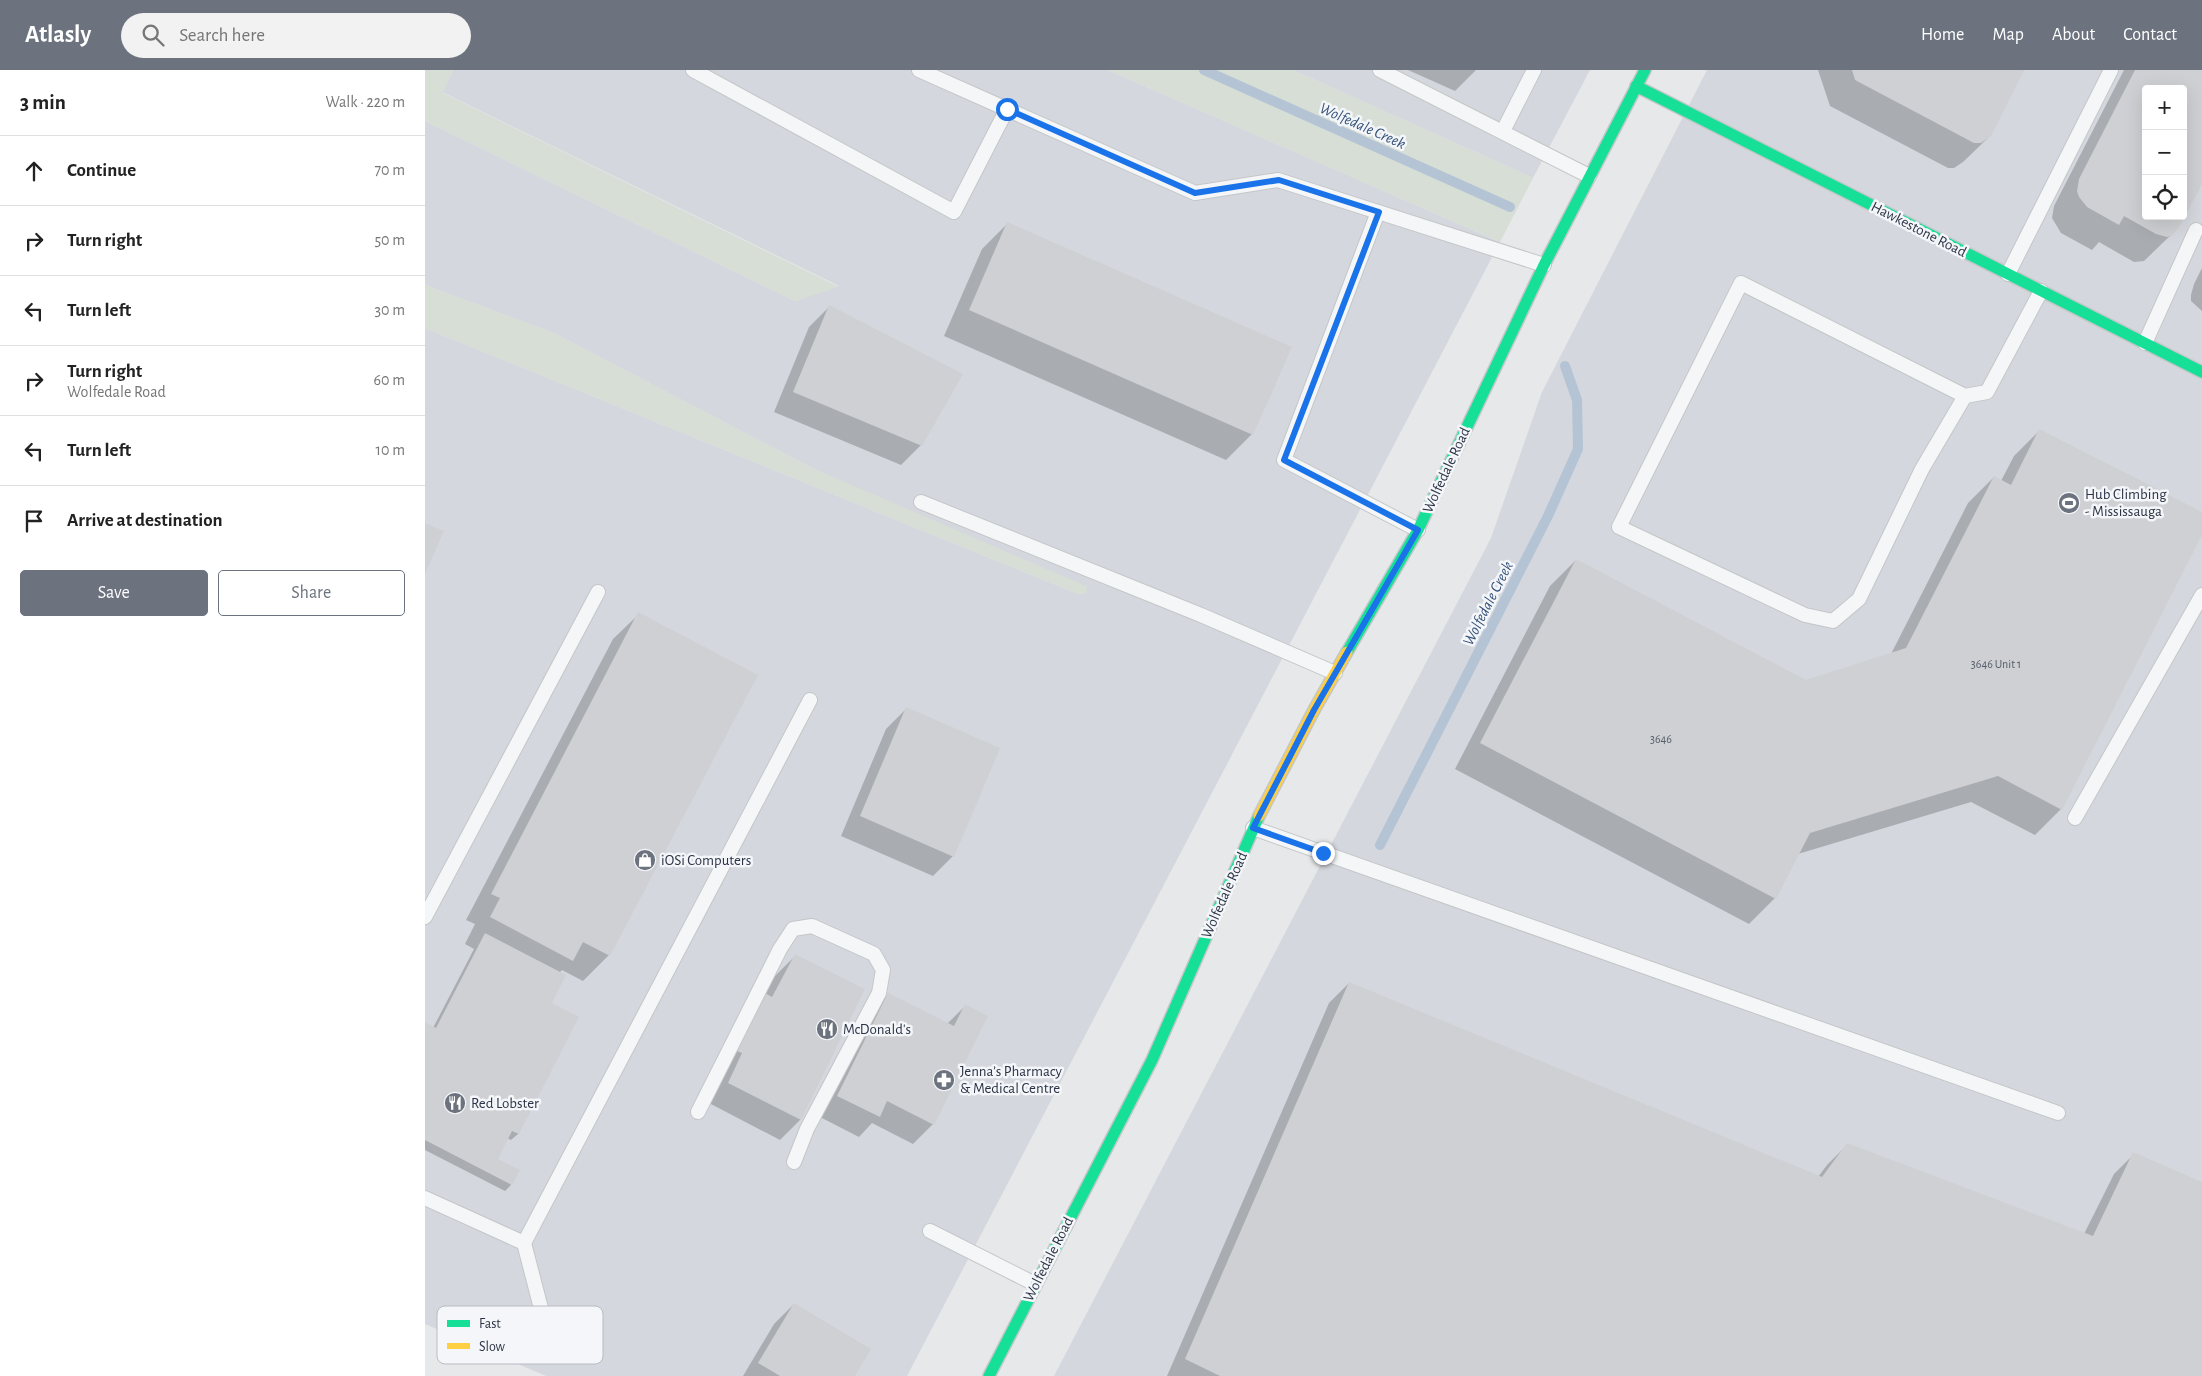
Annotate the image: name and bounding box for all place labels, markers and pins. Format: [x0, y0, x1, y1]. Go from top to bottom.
place label: Hub Climbing - Mississauga [2085, 487, 2167, 519]
sports icon: Hub Climbing - Mississauga [2057, 491, 2081, 515]
shop icon: iOSi Computers [633, 848, 657, 872]
place label: iOSi Computers [661, 853, 751, 868]
restaurant icon: McDonald's [815, 1017, 839, 1041]
place label: McDonald's [843, 1022, 911, 1037]
place label: Jenna’s Pharmacy & Medical Centre [960, 1064, 1063, 1096]
pharmacy icon: Jenna’s Pharmacy & Medical Centre [932, 1068, 956, 1092]
restaurant icon: Red Lobster [443, 1091, 467, 1115]
place label: Red Lobster [471, 1096, 539, 1111]

